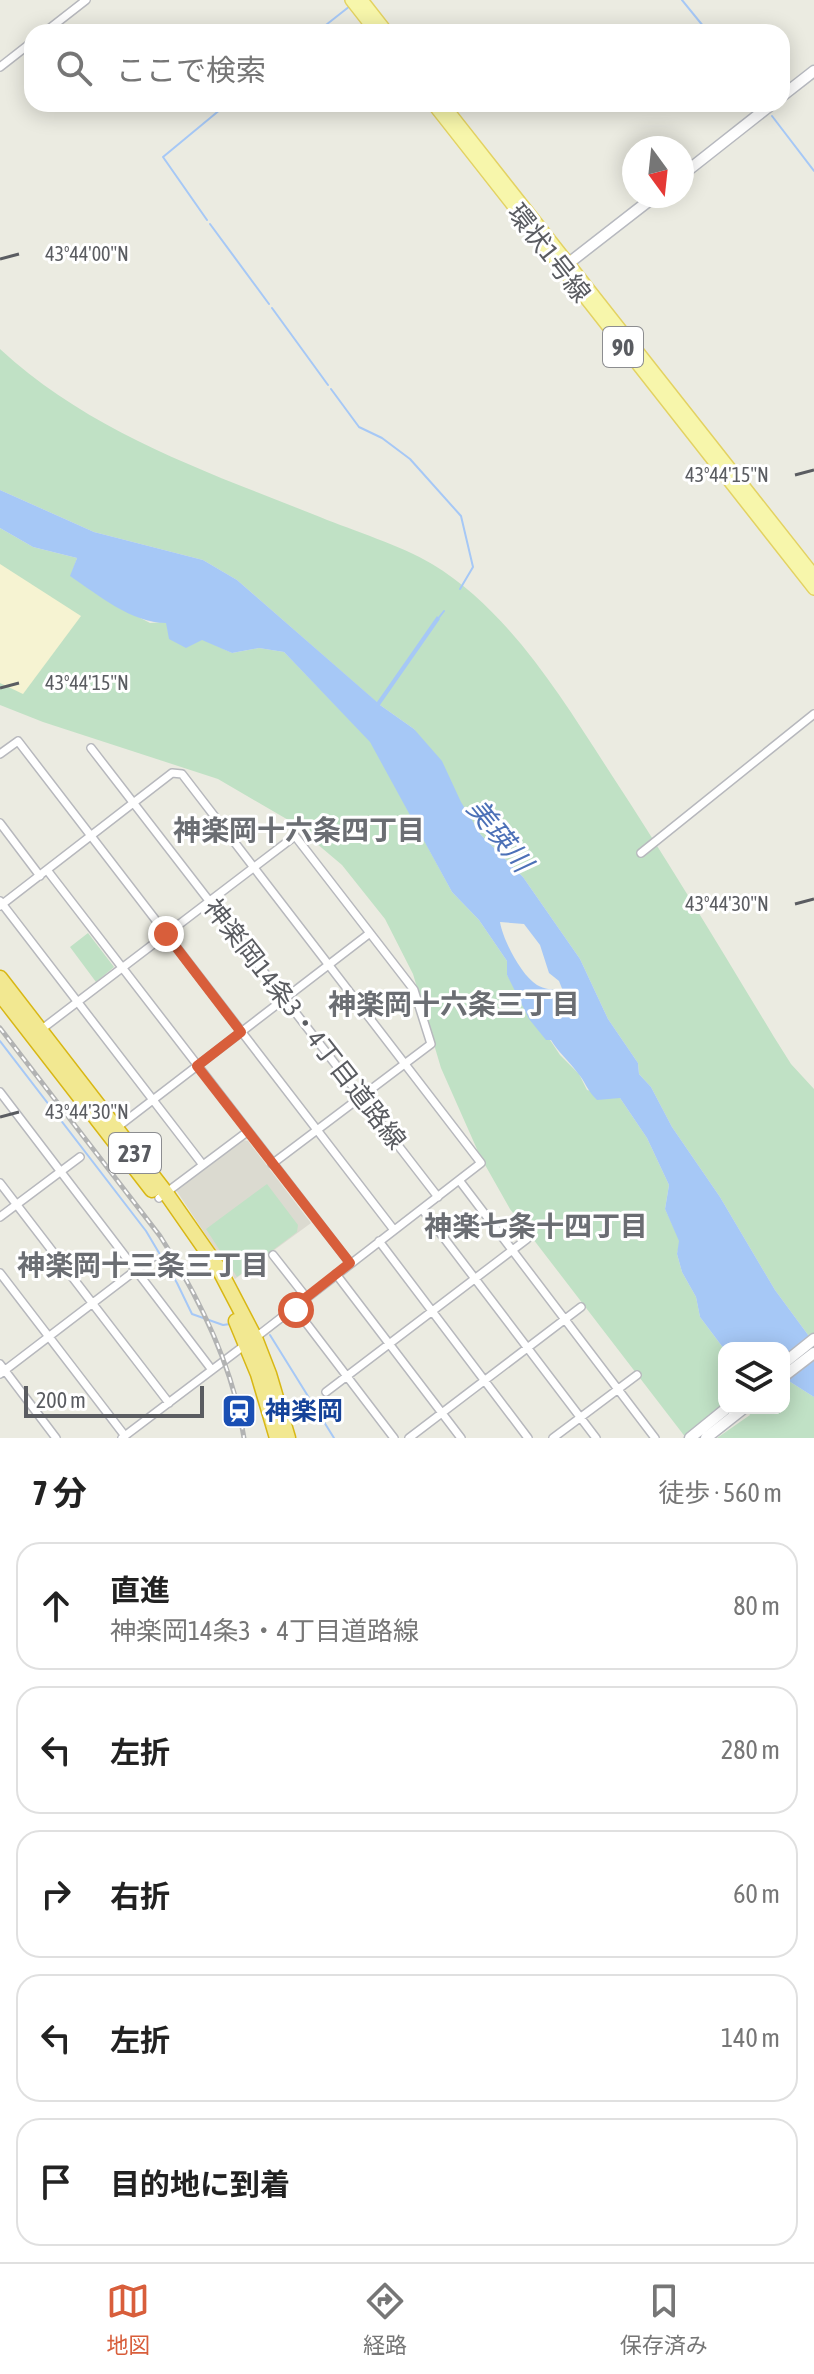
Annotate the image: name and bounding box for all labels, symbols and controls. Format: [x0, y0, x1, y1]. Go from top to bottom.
search box [24, 24, 790, 112]
icon: search [52, 46, 96, 90]
text: ここで検索 [116, 53, 266, 87]
north arrow [622, 136, 694, 208]
street label: 環状1号線 [501, 198, 597, 308]
text: 43°44'00"N [45, 242, 129, 265]
road number: 90 [603, 327, 643, 367]
text: 43°44'15"N [685, 463, 769, 486]
text: 43°44'15"N [45, 671, 129, 694]
water label: 美瑛川 [461, 792, 541, 880]
district label: 神楽岡十六条四丁目 [173, 814, 425, 846]
text: 43°44'30"N [685, 892, 769, 915]
street label: 神楽岡14条3・4丁目道路線 [198, 893, 412, 1155]
route end [148, 916, 184, 952]
district label: 神楽岡十六条三丁目 [328, 988, 580, 1020]
text: 43°44'30"N [45, 1100, 129, 1123]
road number: 237 [109, 1133, 161, 1173]
district label: 神楽七条十四丁目 [424, 1210, 648, 1242]
district label: 神楽岡十三条三丁目 [17, 1249, 269, 1281]
route start [278, 1292, 314, 1328]
map controls [718, 1342, 790, 1414]
button: layers [718, 1342, 790, 1414]
scale bar [24, 1382, 204, 1418]
text: 200 m [36, 1387, 86, 1413]
station icon: 神楽岡 [220, 1392, 258, 1430]
place label: 神楽岡 [265, 1396, 343, 1426]
text: 7 分 [32, 1473, 87, 1512]
text: 徒歩 · 560 m [658, 1478, 782, 1508]
text: 直進 [110, 1573, 170, 1607]
icon: ahead [34, 1584, 78, 1628]
text: 80 m [733, 1591, 780, 1621]
text: 神楽岡14条3・4丁目道路線 [110, 1616, 419, 1646]
icon: left [34, 1728, 78, 1772]
text: 左折 [110, 1735, 170, 1769]
text: 280 m [721, 1735, 780, 1765]
icon: right [34, 1872, 78, 1916]
text: 右折 [110, 1879, 170, 1913]
text: 60 m [733, 1879, 780, 1909]
icon: left [34, 2016, 78, 2060]
text: 左折 [110, 2023, 170, 2057]
text: 140 m [721, 2023, 780, 2053]
icon: arrive [34, 2160, 78, 2204]
text: 目的地に到着 [110, 2167, 290, 2201]
tab: 地図 [106, 2279, 150, 2359]
tab: 経路 [363, 2279, 407, 2359]
tab: 保存済み [620, 2279, 708, 2359]

